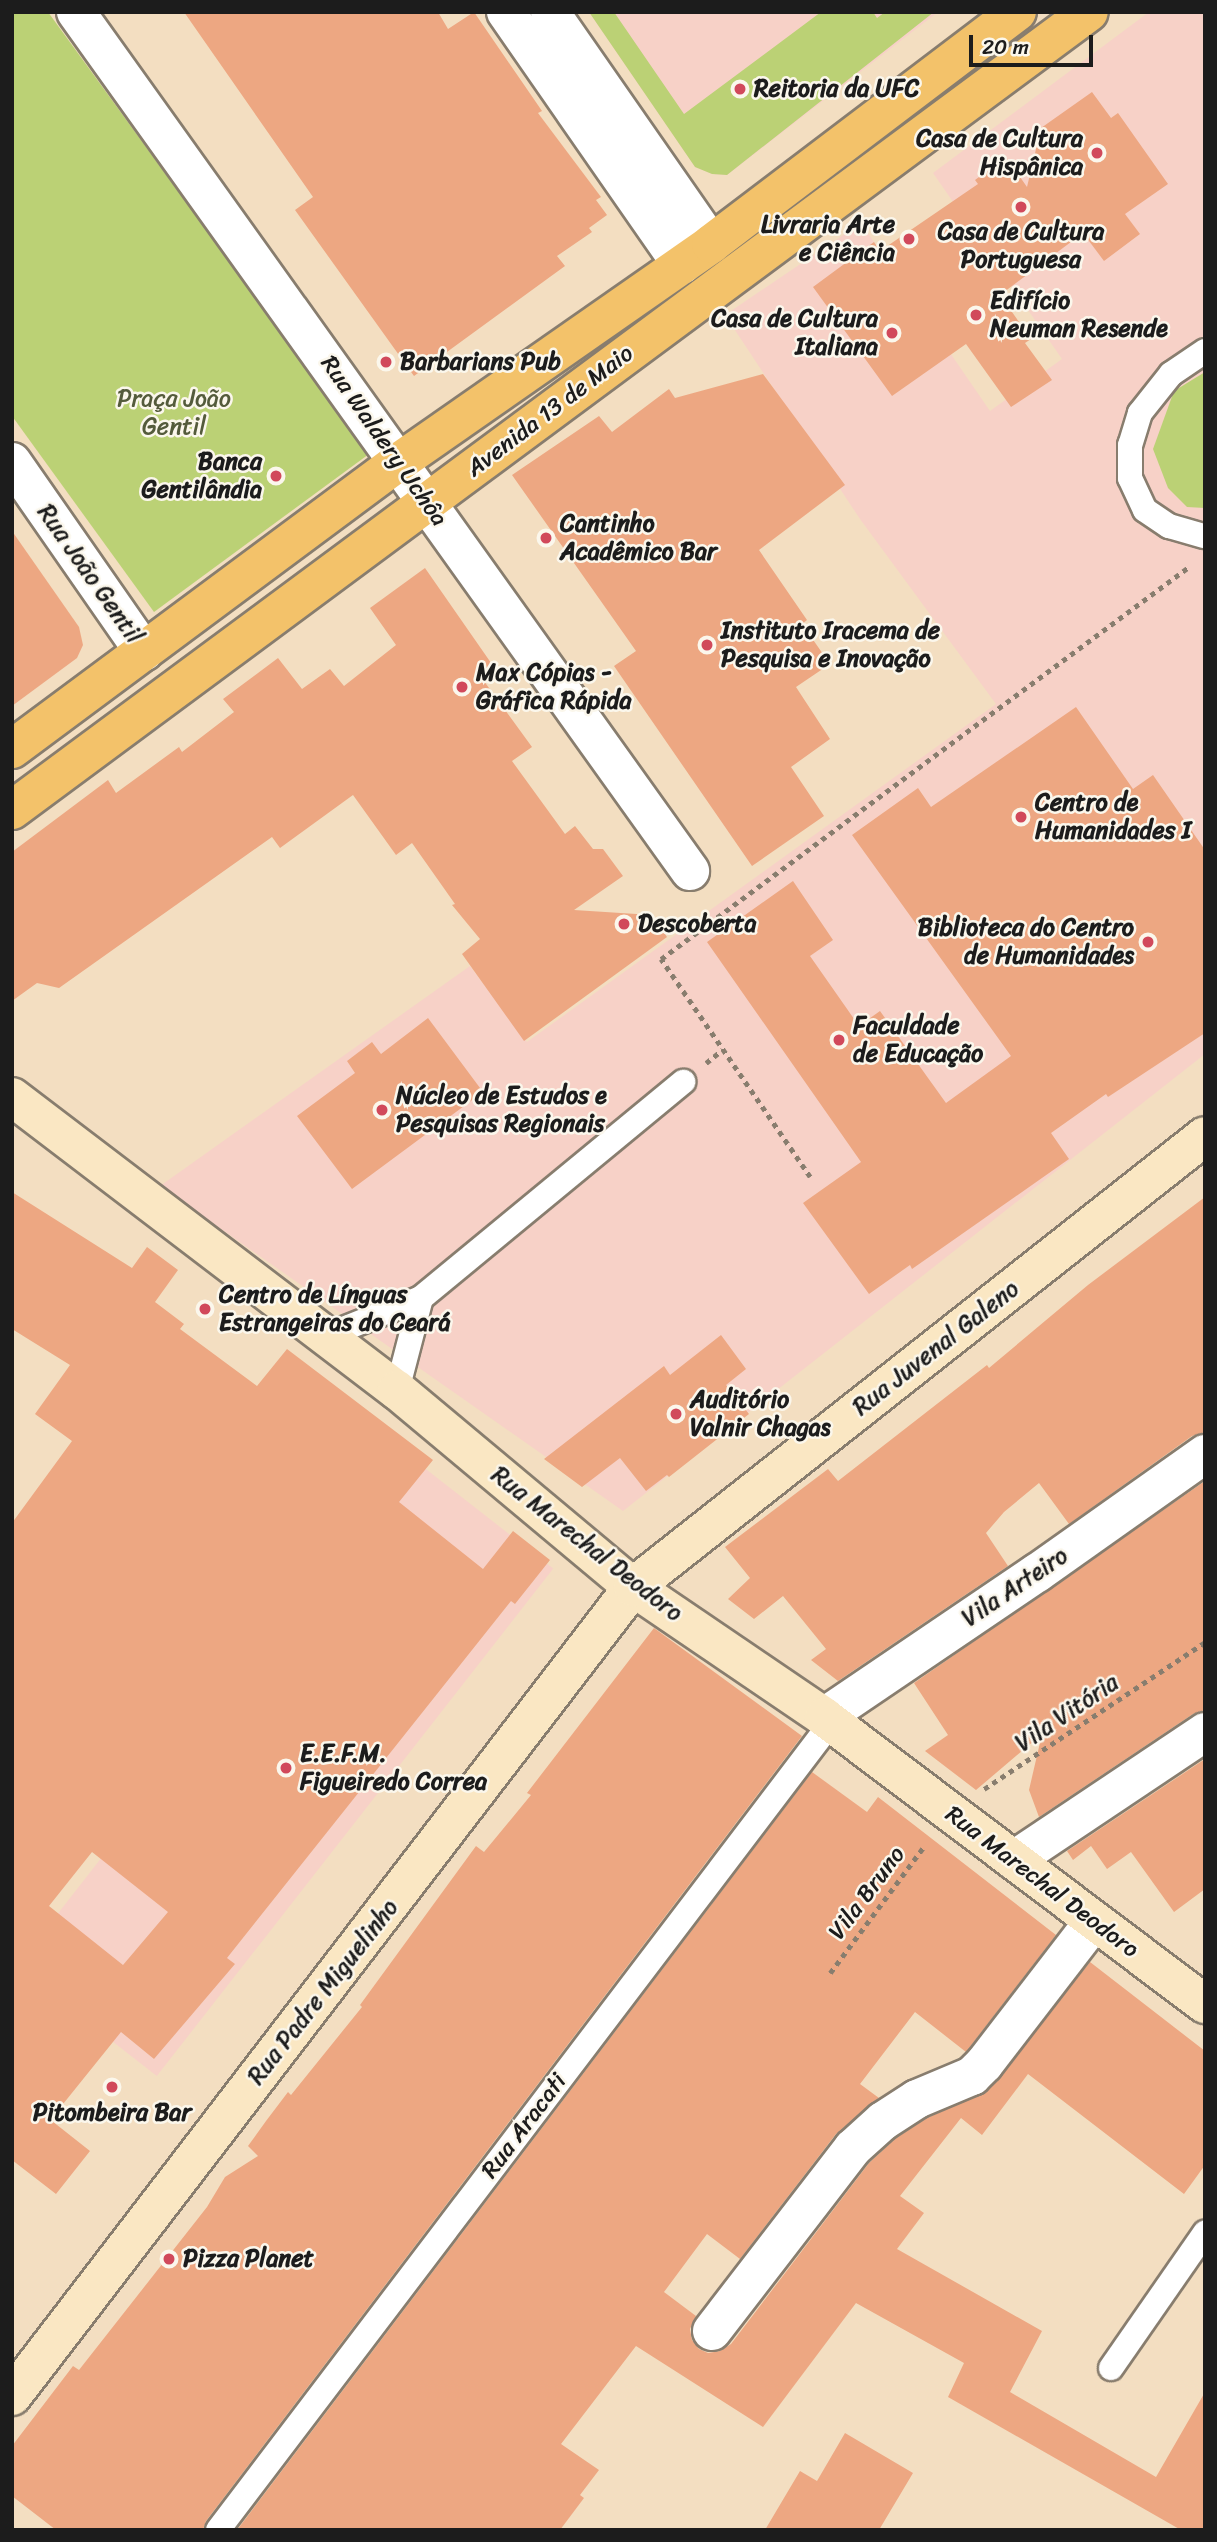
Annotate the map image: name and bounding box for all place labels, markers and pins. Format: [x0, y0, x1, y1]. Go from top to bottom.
place label: Reitoria da UFC [754, 75, 920, 103]
marker: Reitoria da UFC [732, 81, 748, 97]
place label: Casa de Cultura Hispânica [916, 125, 1083, 181]
marker: Casa de Cultura Hispânica [1089, 145, 1105, 161]
marker: Casa de Cultura Portuguesa [1013, 199, 1029, 215]
place label: Livraria Arte e Ciência [761, 211, 895, 267]
place label: Casa de Cultura Portuguesa [937, 218, 1105, 274]
marker: Livraria Arte e Ciência [901, 231, 917, 247]
place label: Edifício Neuman Resende [990, 287, 1169, 343]
place label: Casa de Cultura Italiana [711, 305, 878, 361]
marker: Edifício Neuman Resende [968, 307, 984, 323]
marker: Casa de Cultura Italiana [884, 325, 900, 341]
place label: Barbarians Pub [400, 348, 561, 376]
marker: Barbarians Pub [378, 354, 394, 370]
place label: Banca Gentilândia [142, 448, 262, 504]
marker: Banca Gentilândia [268, 468, 284, 484]
place label: Cantinho Acadêmico Bar [560, 510, 717, 566]
marker: Cantinho Acadêmico Bar [538, 530, 554, 546]
place label: Instituto Iracema de Pesquisa e Inovação [721, 617, 940, 673]
marker: Instituto Iracema de Pesquisa e Inovação [699, 637, 715, 653]
place label: Max Cópias - Gráfica Rápida [476, 659, 631, 715]
marker: Max Cópias - Gráfica Rápida [454, 679, 470, 695]
place label: Centro de Humanidades I [1035, 789, 1191, 845]
marker: Centro de Humanidades I [1013, 809, 1029, 825]
place label: Descoberta [638, 910, 757, 938]
place label: Biblioteca do Centro de Humanidades [918, 914, 1134, 970]
marker: Descoberta [616, 916, 632, 932]
marker: Biblioteca do Centro de Humanidades [1140, 934, 1156, 950]
place label: Faculdade de Educação [853, 1012, 983, 1068]
marker: Faculdade de Educação [831, 1032, 847, 1048]
place label: Núcleo de Estudos e Pesquisas Regionais [396, 1082, 608, 1138]
marker: Núcleo de Estudos e Pesquisas Regionais [374, 1102, 390, 1118]
place label: Centro de Línguas Estrangeiras do Ceará [219, 1281, 451, 1337]
marker: Centro de Línguas Estrangeiras do Ceará [197, 1301, 213, 1317]
place label: Auditório Valnir Chagas [690, 1386, 831, 1442]
marker: Auditório Valnir Chagas [668, 1406, 684, 1422]
place label: E.E.F.M. Figueiredo Correa [300, 1740, 487, 1796]
marker: E.E.F.M. Figueiredo Correa [278, 1760, 294, 1776]
marker: Pitombeira Bar [104, 2079, 120, 2095]
place label: Pitombeira Bar [33, 2099, 191, 2127]
place label: Pizza Planet [183, 2245, 314, 2273]
marker: Pizza Planet [161, 2251, 177, 2267]

